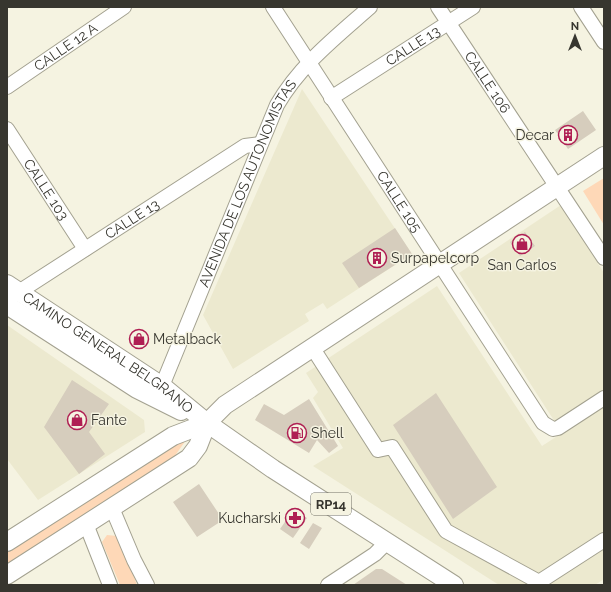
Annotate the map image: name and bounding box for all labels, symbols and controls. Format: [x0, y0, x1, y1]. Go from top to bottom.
north arrow [555, 16, 595, 56]
street label: CALLE 12 A [31, 19, 101, 74]
text: N [571, 20, 579, 33]
street label: CALLE 13 [383, 23, 443, 69]
street label: CALLE 106 [462, 48, 514, 116]
street label: AVENIDA DE LOS AUTONOMISTAS [195, 76, 300, 289]
building icon: Decar [557, 124, 579, 146]
place label: Decar [516, 127, 554, 143]
street label: CALLE 103 [21, 156, 72, 223]
street label: CALLE 105 [374, 168, 425, 235]
street label: CALLE 13 [102, 196, 162, 242]
shop icon: San Carlos [511, 233, 533, 255]
building icon: Surpapelcorp [366, 247, 388, 269]
place label: Surpapelcorp [391, 250, 480, 266]
place label: San Carlos [488, 257, 557, 273]
street label: CAMINO GENERAL BELGRANO [20, 289, 196, 416]
shop icon: Metalback [128, 328, 150, 350]
place label: Metalback [153, 331, 221, 347]
shop icon: Fante [66, 409, 88, 431]
place label: Fante [91, 412, 127, 428]
fuel station icon: Shell [286, 422, 308, 444]
place label: Shell [311, 425, 344, 441]
road number: RP14 [311, 493, 351, 515]
pharmacy icon: Kucharski [284, 507, 306, 529]
place label: Kucharski [218, 510, 281, 526]

